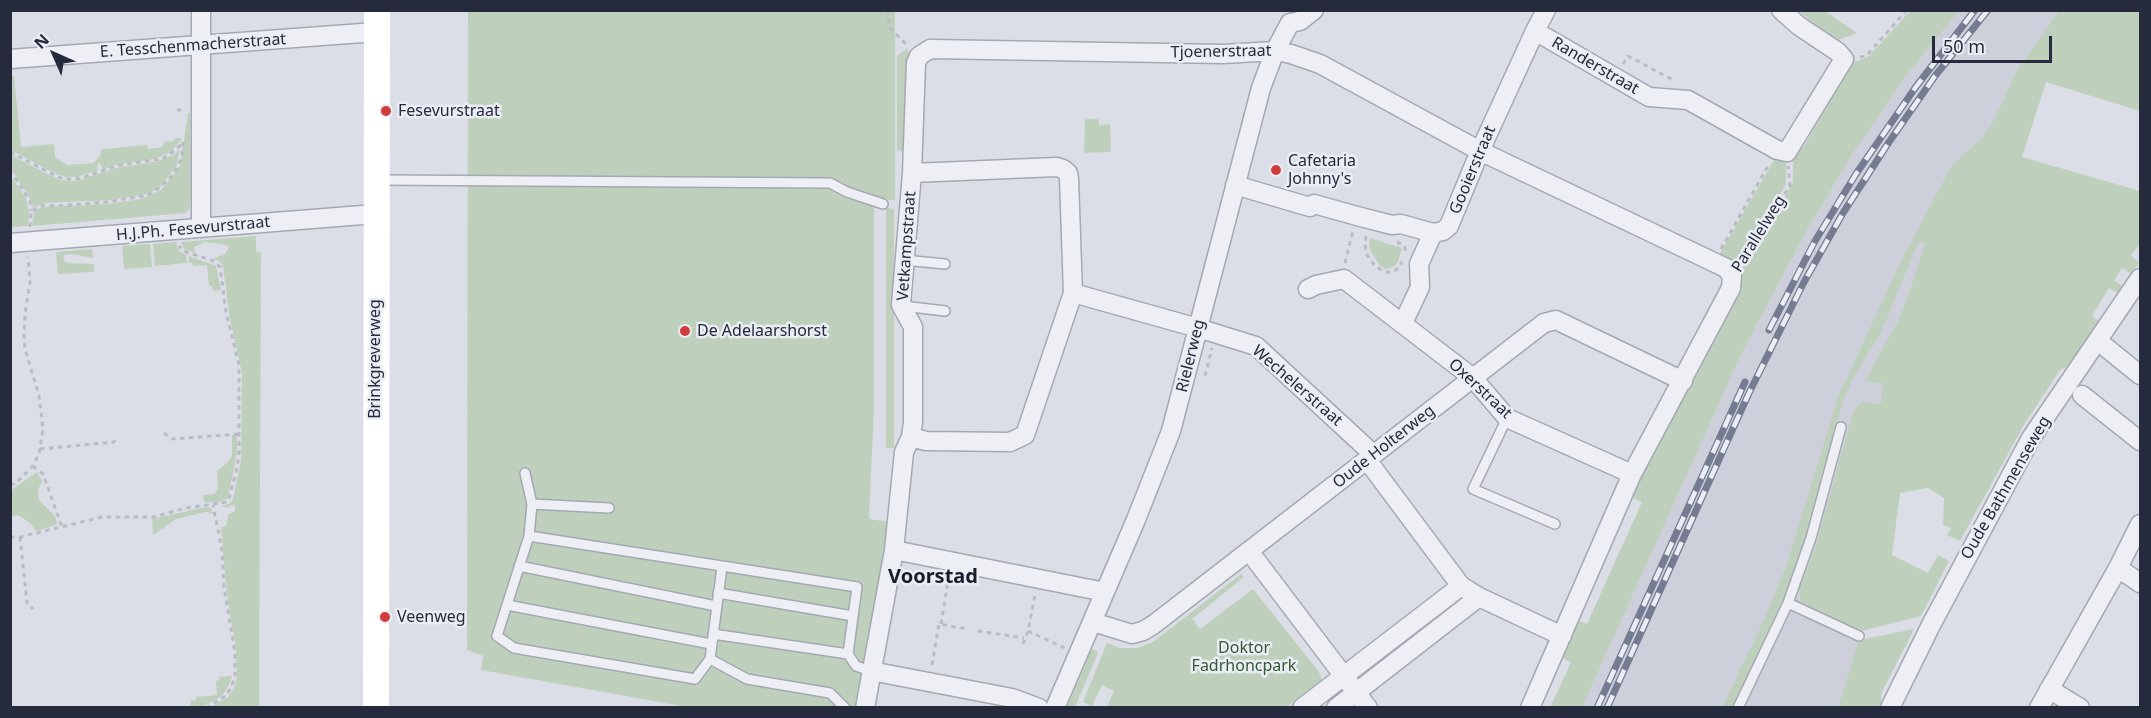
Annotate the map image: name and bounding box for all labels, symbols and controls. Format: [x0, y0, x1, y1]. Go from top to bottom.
north arrow [24, 24, 84, 84]
scale bar [1935, 24, 2055, 62]
text: N [29, 29, 54, 54]
street label: E. Tesschenmacherstraat [99, 30, 287, 62]
street label: Randerstraat [1548, 33, 1642, 99]
text: 50 m [1943, 34, 1985, 58]
street label: Tjoenerstraat [1170, 42, 1272, 62]
place label: Fesevurstraat [398, 101, 500, 121]
marker: Fesevurstraat [379, 104, 393, 118]
street label: Gooierstraat [1446, 123, 1500, 217]
place label: Cafetaria Johnny's [1288, 151, 1356, 189]
marker: Cafetaria Johnny's [1269, 163, 1283, 177]
street label: Vetkampstraat [894, 191, 920, 301]
street label: Parallelweg [1728, 192, 1790, 276]
street label: H.J.Ph. Fesevurstraat [115, 213, 271, 245]
street label: Brinkgreverweg [365, 299, 385, 419]
street label: Rielerweg [1173, 318, 1209, 394]
place label: De Adelaarshorst [697, 321, 827, 341]
marker: De Adelaarshorst [678, 324, 692, 338]
street label: Wechelerstraat [1248, 342, 1346, 430]
street label: Oxerstraat [1444, 355, 1516, 423]
street label: Oude Holterweg [1329, 401, 1439, 493]
street label: Oude Bathmenseweg [1957, 413, 2055, 563]
district label: Voorstad [888, 565, 978, 589]
place label: Veenweg [397, 607, 466, 627]
marker: Veenweg [378, 610, 392, 624]
park label: Doktor Fadrhoncpark [1192, 638, 1296, 676]

